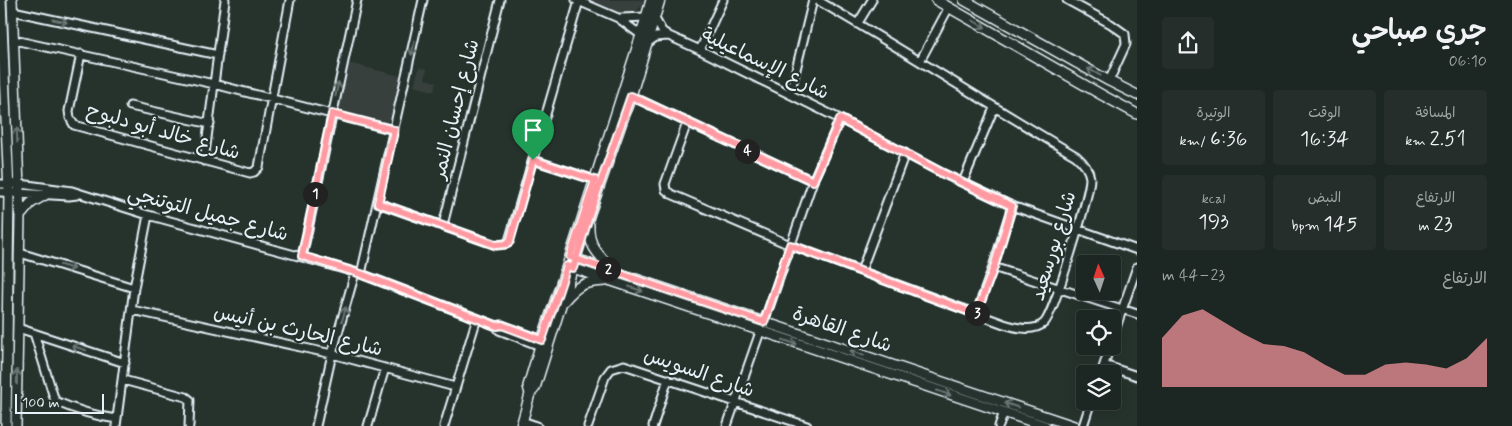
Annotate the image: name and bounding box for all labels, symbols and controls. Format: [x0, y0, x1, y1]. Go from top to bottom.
text: جري صباحي [1351, 13, 1487, 50]
one-way arrow [52, 17, 68, 27]
button: share [1162, 17, 1214, 69]
one-way arrow [971, 20, 985, 30]
street label: شارع الإسماعيلية [697, 21, 833, 107]
street label: شارع إحسان النمر [425, 36, 486, 184]
one-way arrow [407, 39, 417, 55]
text: 06:10 [1449, 51, 1487, 72]
one-way arrow [1087, 67, 1101, 77]
one-way arrow [333, 81, 342, 97]
street label: شارع خالد أبو دلبوح [83, 97, 243, 167]
text: الوتيرة [1197, 104, 1230, 122]
text: الوقت [1308, 104, 1341, 122]
text: المسافة [1416, 104, 1455, 122]
pin [512, 109, 554, 160]
icon: arrive [519, 116, 547, 144]
text: 6:36 [1210, 125, 1247, 153]
text: 16:34 [1300, 125, 1349, 153]
text: 2.51 [1429, 125, 1466, 153]
one-way arrow [13, 128, 22, 144]
text: /km [1180, 132, 1210, 150]
text: km [1405, 132, 1429, 150]
pin: 4 [734, 138, 760, 164]
text: 4 [743, 142, 752, 160]
street label: شارع جميل التوتنجي [124, 180, 291, 251]
pin: 1 [302, 182, 328, 206]
text: 1 [312, 185, 319, 203]
street label: شارع بورسعيد [1025, 188, 1083, 304]
text: النبض [1308, 189, 1341, 207]
text: الارتفاع [1416, 189, 1455, 207]
text: kcal [1202, 190, 1225, 208]
text: 193 [1198, 208, 1229, 236]
text: 145 [1324, 210, 1357, 238]
text: 23 [1433, 210, 1453, 238]
text: bpm [1292, 217, 1324, 235]
text: m [1418, 217, 1433, 235]
north arrow [1076, 255, 1121, 300]
map controls [1076, 255, 1121, 410]
pin: 2 [596, 256, 620, 282]
text: 2 [605, 260, 612, 278]
one-way arrow [59, 262, 75, 272]
text: 23–44 m [1162, 265, 1225, 286]
text: الارتفاع [1442, 268, 1487, 289]
one-way arrow [628, 285, 643, 294]
street label: شارع الحارث بن أنيس [211, 298, 385, 364]
street label: شارع القاهرة [789, 300, 895, 360]
pin: 3 [964, 300, 990, 326]
text: 3 [974, 304, 981, 322]
one-way arrow [339, 306, 349, 322]
button: locate [1076, 310, 1121, 355]
one-way arrow [782, 337, 798, 347]
street label: شارع السويس [640, 341, 758, 405]
one-way arrow [71, 343, 87, 352]
one-way arrow [850, 348, 866, 358]
button: layers [1076, 365, 1121, 410]
one-way arrow [12, 370, 22, 386]
one-way arrow [936, 388, 952, 398]
scale bar [15, 391, 104, 414]
text: 100 m [22, 394, 60, 412]
one-way arrow [1004, 400, 1020, 409]

